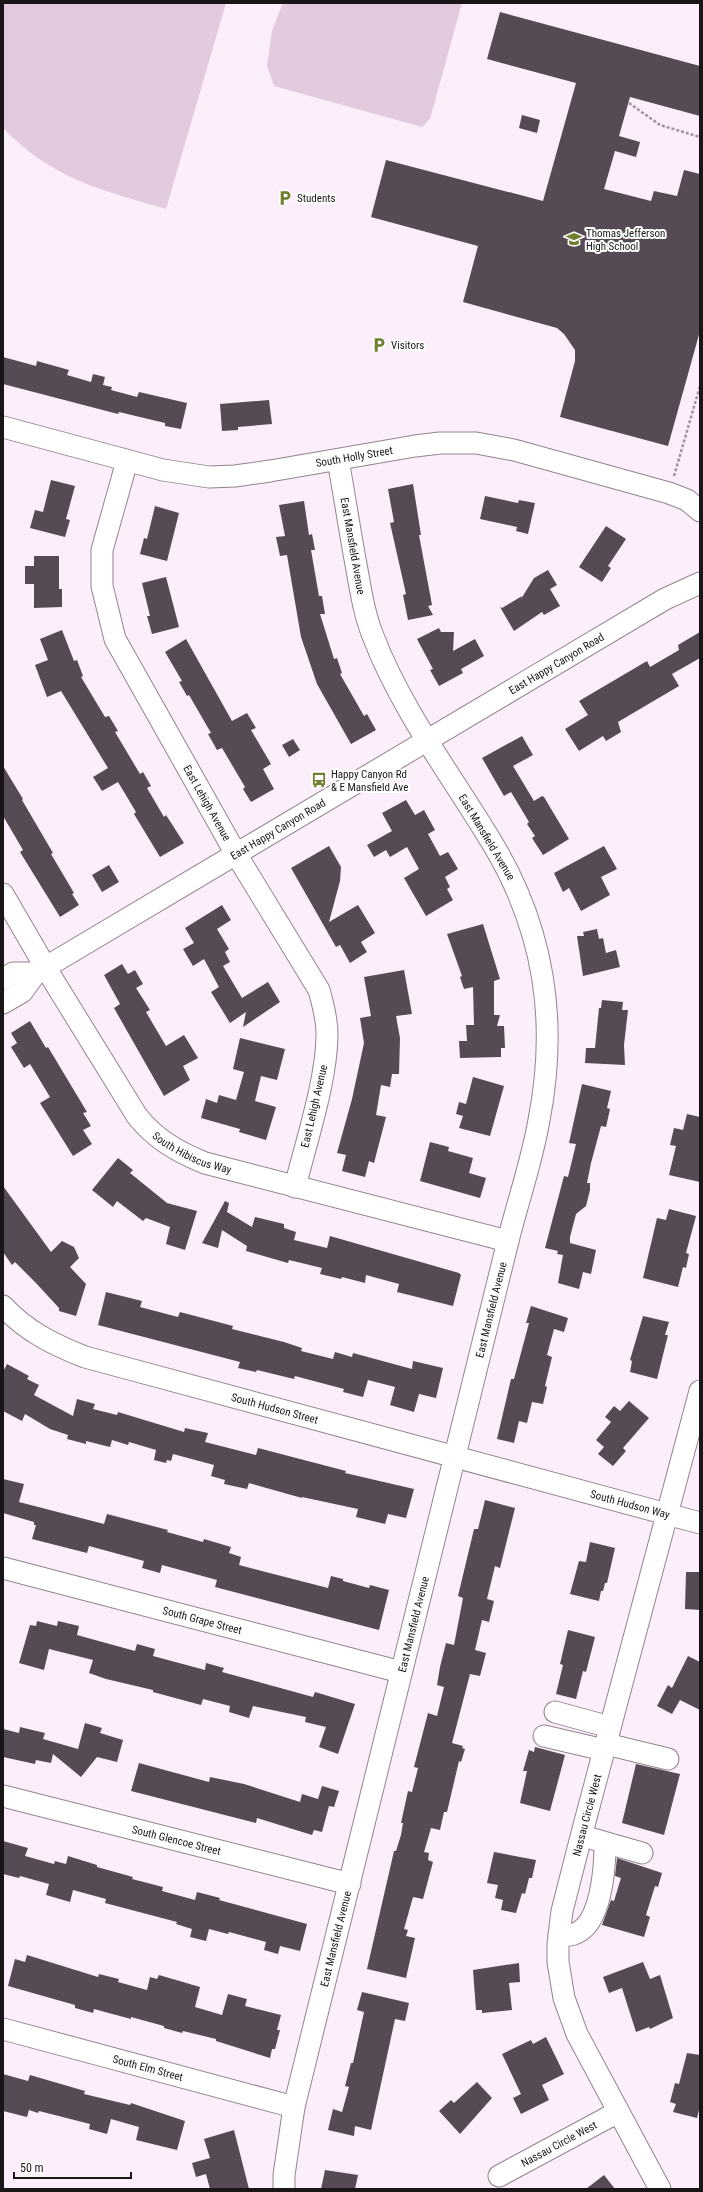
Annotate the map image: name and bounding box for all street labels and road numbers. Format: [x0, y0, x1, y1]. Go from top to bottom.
street label: South Holly Street [315, 444, 394, 470]
street label: East Mansfield Avenue [338, 497, 367, 596]
street label: East Happy Canyon Road [507, 631, 607, 697]
street label: East Lehigh Avenue [180, 763, 233, 843]
street label: East Mansfield Avenue [456, 792, 517, 883]
street label: East Happy Canyon Road [228, 796, 328, 863]
street label: East Lehigh Avenue [299, 1063, 330, 1149]
street label: South Hibiscus Way [150, 1129, 233, 1177]
street label: East Mansfield Avenue [473, 1261, 510, 1359]
street label: South Hudson Street [230, 1391, 320, 1427]
street label: South Hudson Way [589, 1488, 671, 1522]
street label: East Mansfield Avenue [396, 1575, 432, 1674]
street label: South Grape Street [161, 1604, 243, 1637]
street label: Nassau Circle West [570, 1773, 604, 1858]
street label: South Glencoe Street [131, 1823, 222, 1858]
street label: East Mansfield Avenue [318, 1890, 354, 1988]
street label: South Elm Street [111, 2053, 184, 2084]
street label: Nassau Circle West [519, 2119, 599, 2170]

